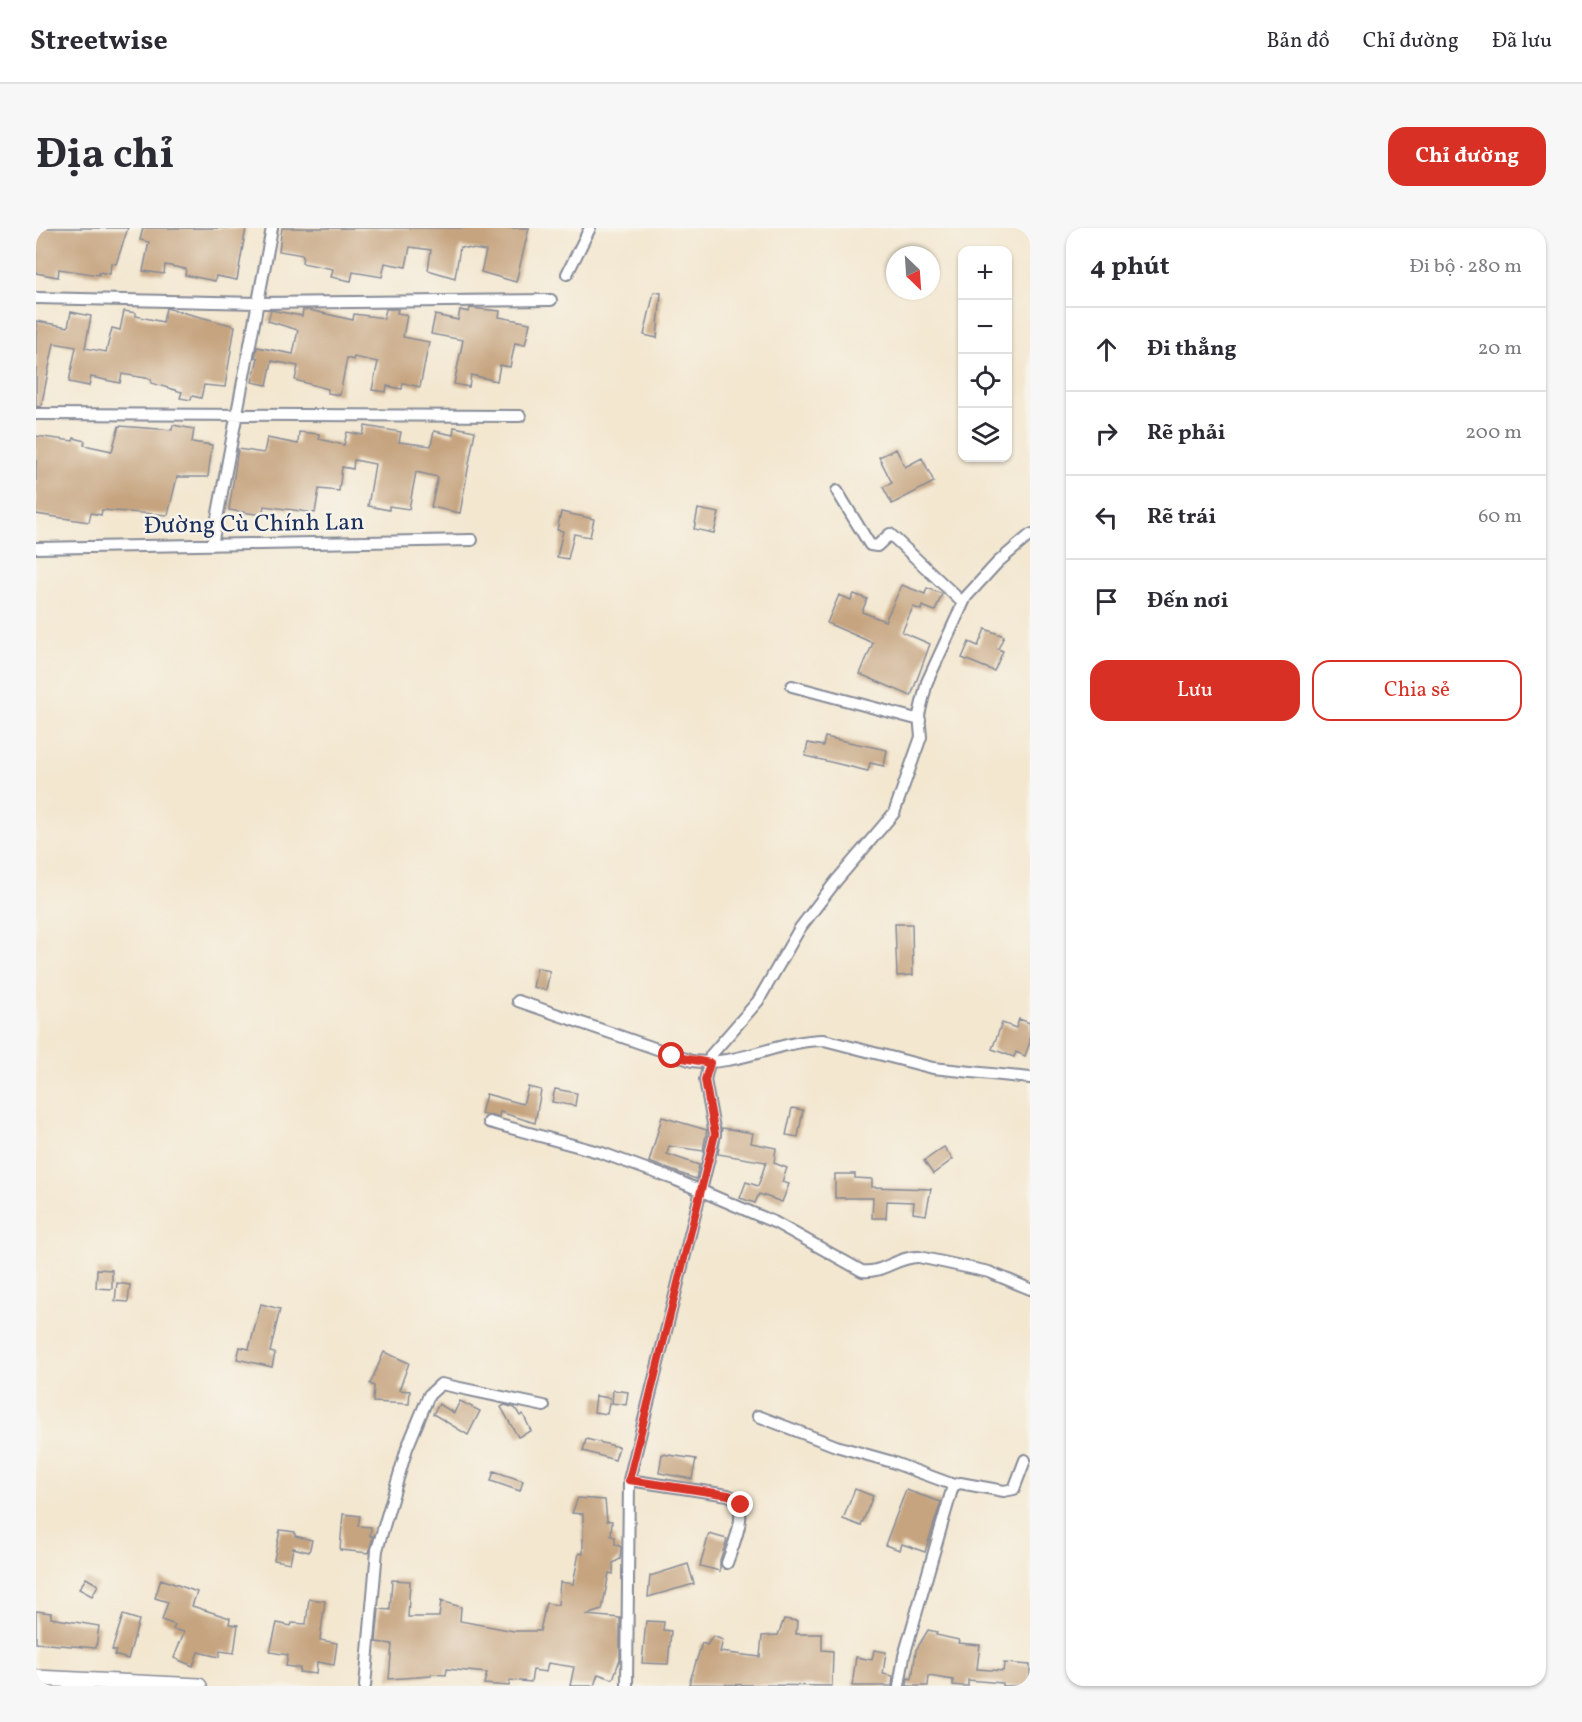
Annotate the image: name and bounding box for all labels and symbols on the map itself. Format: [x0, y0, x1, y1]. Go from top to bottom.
north arrow [886, 246, 940, 300]
street label: Đường Cù Chính Lan [143, 506, 365, 544]
route start [658, 1042, 684, 1068]
route end [727, 1491, 753, 1517]

